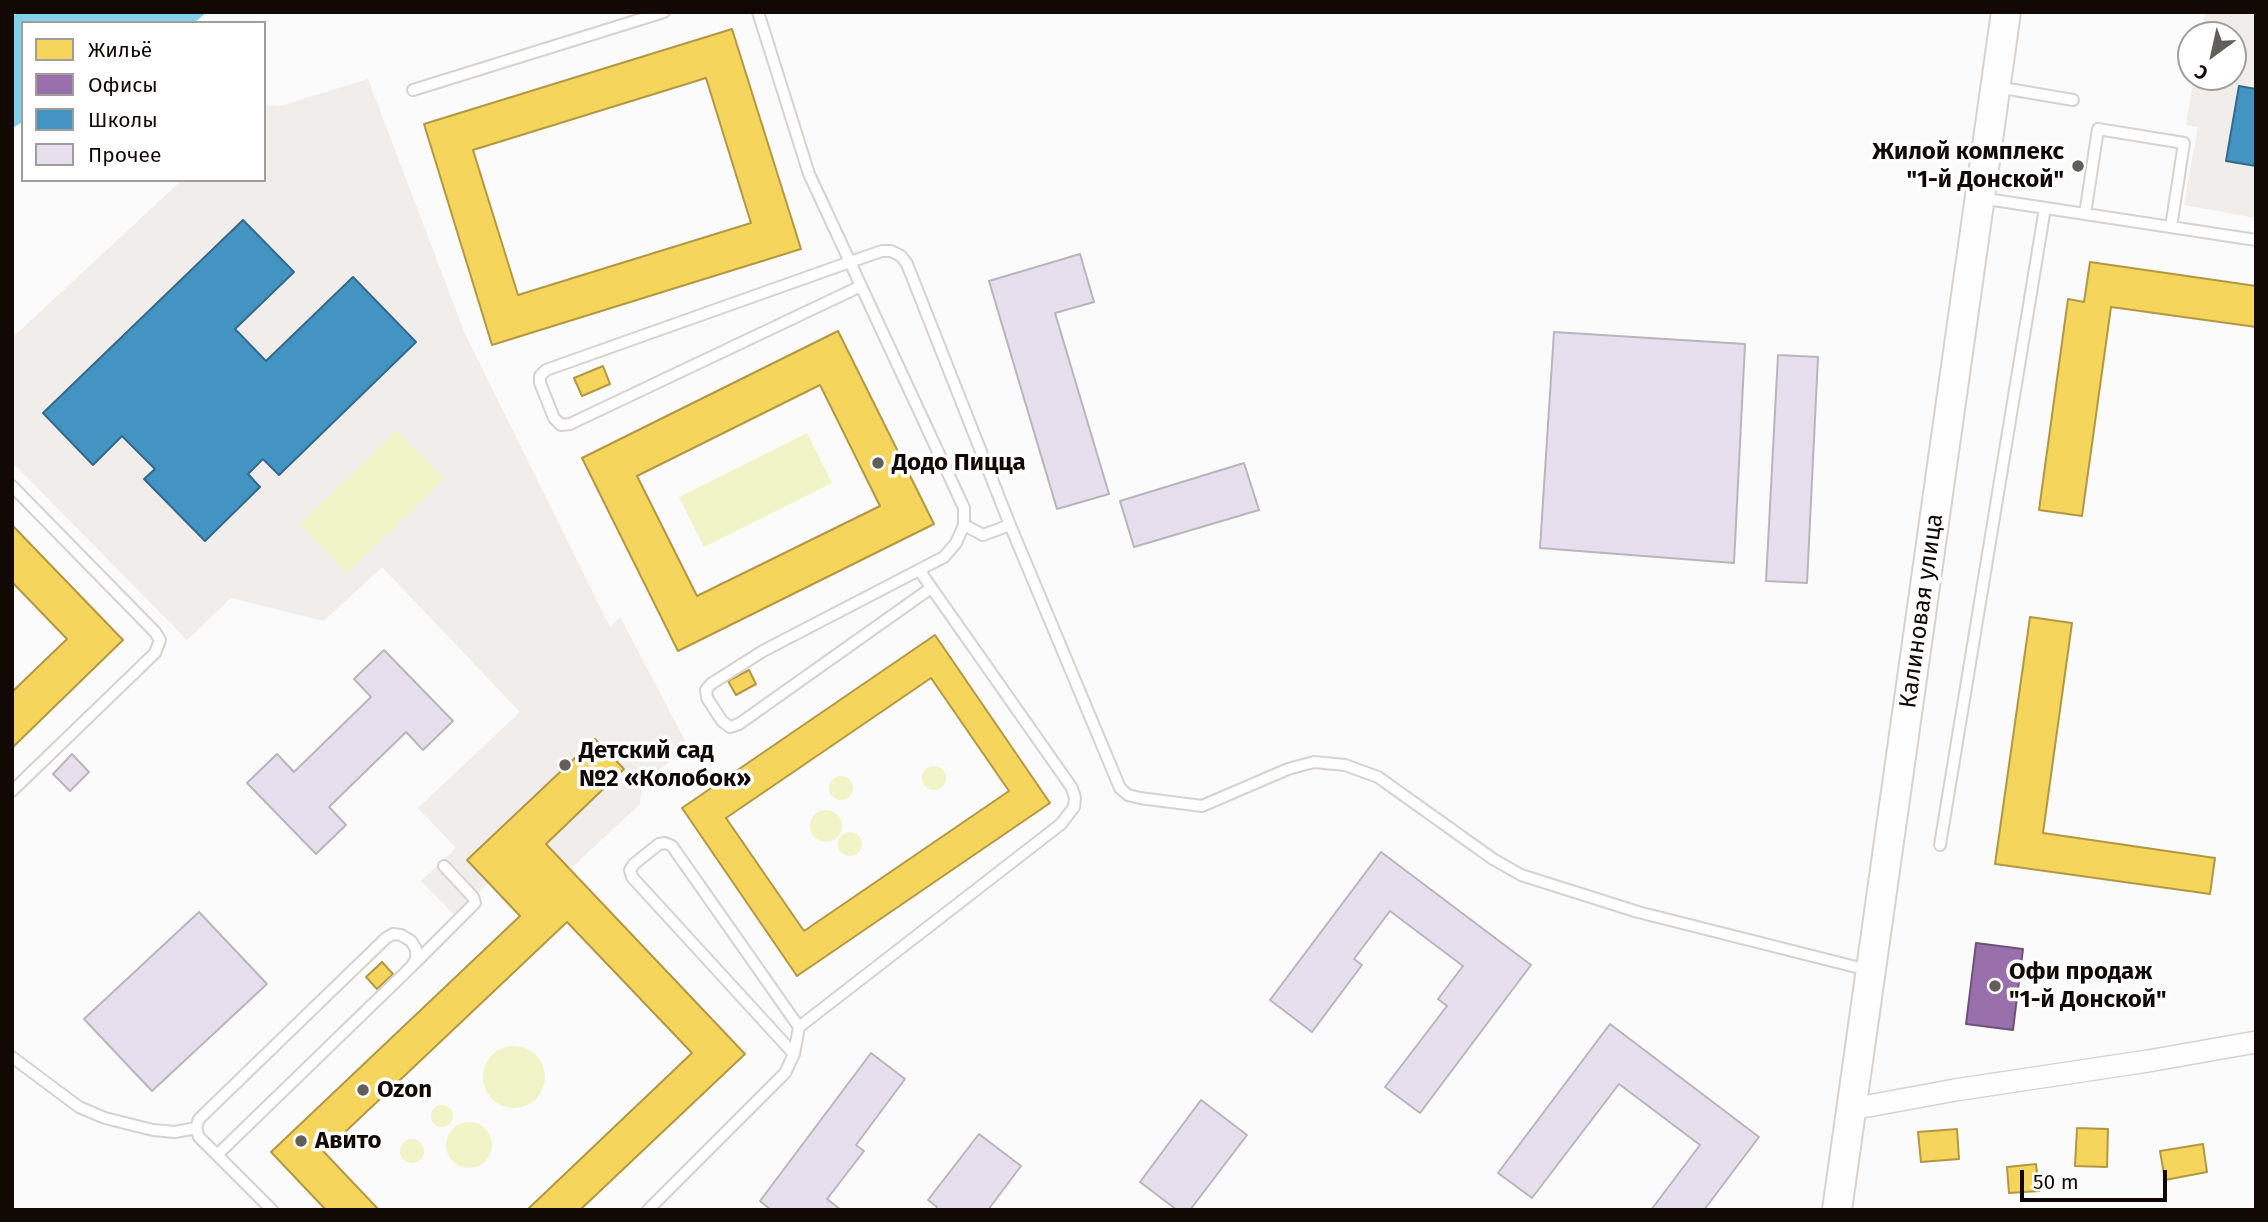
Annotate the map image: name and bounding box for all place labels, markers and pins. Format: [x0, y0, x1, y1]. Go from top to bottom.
place label: Жилой комплекс "1-й Донской" [1872, 138, 2064, 194]
marker: Жилой комплекс "1-й Донской" [2070, 158, 2086, 174]
place label: Додо Пицца [892, 449, 1026, 477]
marker: Додо Пицца [870, 455, 886, 471]
place label: Детский сад №2 «Колобок» [579, 737, 751, 793]
marker: Детский сад №2 «Колобок» [557, 757, 573, 773]
place label: Офи продаж "1-й Донской" [2009, 958, 2167, 1014]
marker: Офи продаж "1-й Донской" [1987, 978, 2003, 994]
place label: Ozon [377, 1076, 432, 1104]
marker: Ozon [355, 1082, 371, 1098]
place label: Авито [315, 1127, 381, 1155]
marker: Авито [293, 1133, 309, 1149]

